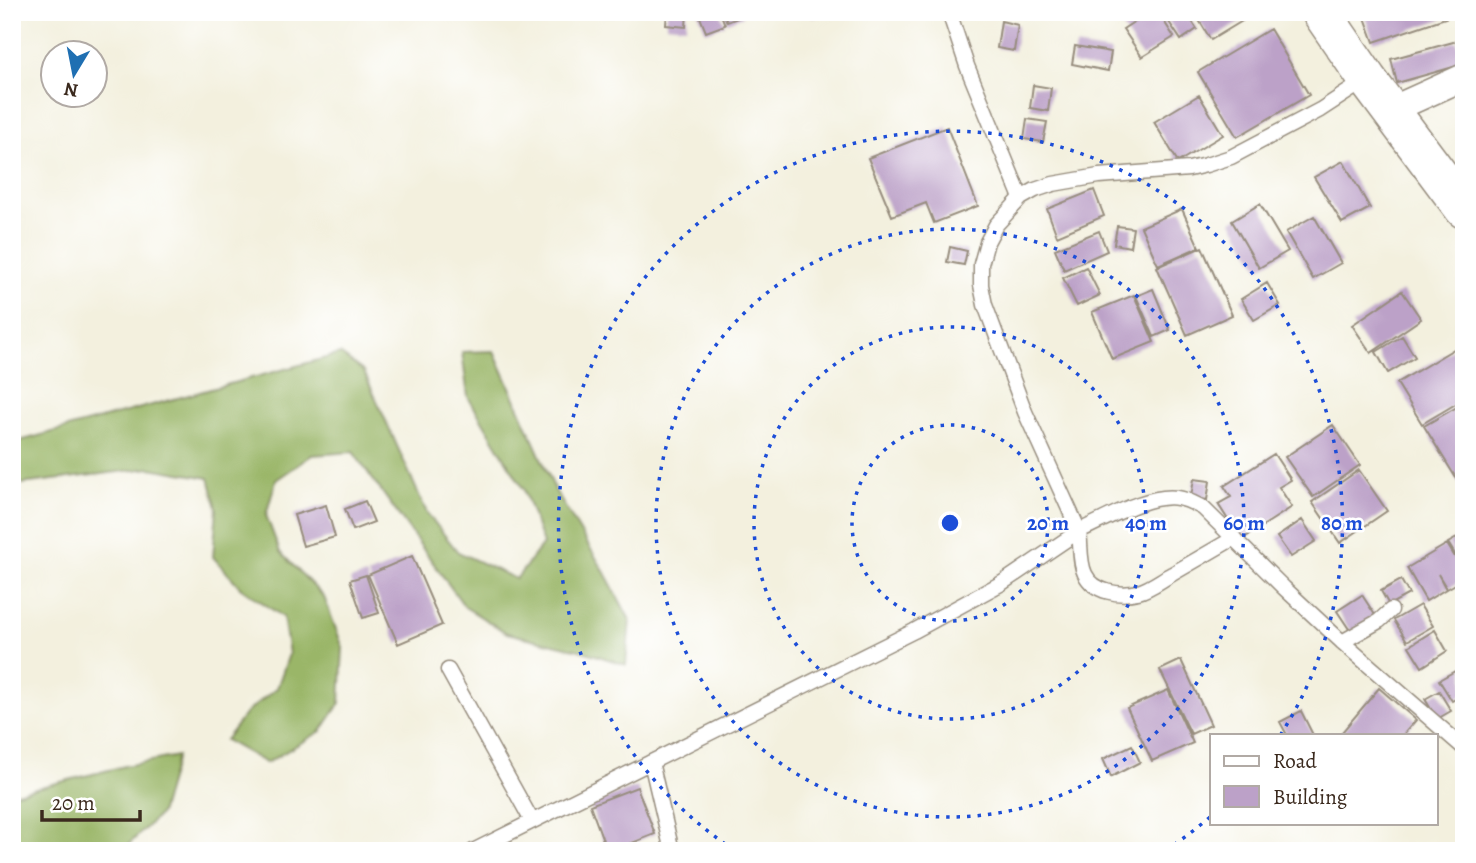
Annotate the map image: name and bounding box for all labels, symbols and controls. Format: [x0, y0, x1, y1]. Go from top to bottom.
north arrow [38, 38, 108, 108]
text: N [62, 76, 80, 104]
text: 20 m [1027, 509, 1069, 537]
text: 40 m [1125, 509, 1167, 537]
text: 60 m [1223, 509, 1265, 537]
text: 80 m [1321, 509, 1363, 537]
centre of rings [938, 511, 962, 535]
legend [1210, 734, 1438, 824]
text: Road [1273, 747, 1317, 775]
scale bar [42, 779, 140, 823]
text: Building [1273, 783, 1348, 811]
text: 20 m [52, 789, 95, 817]

